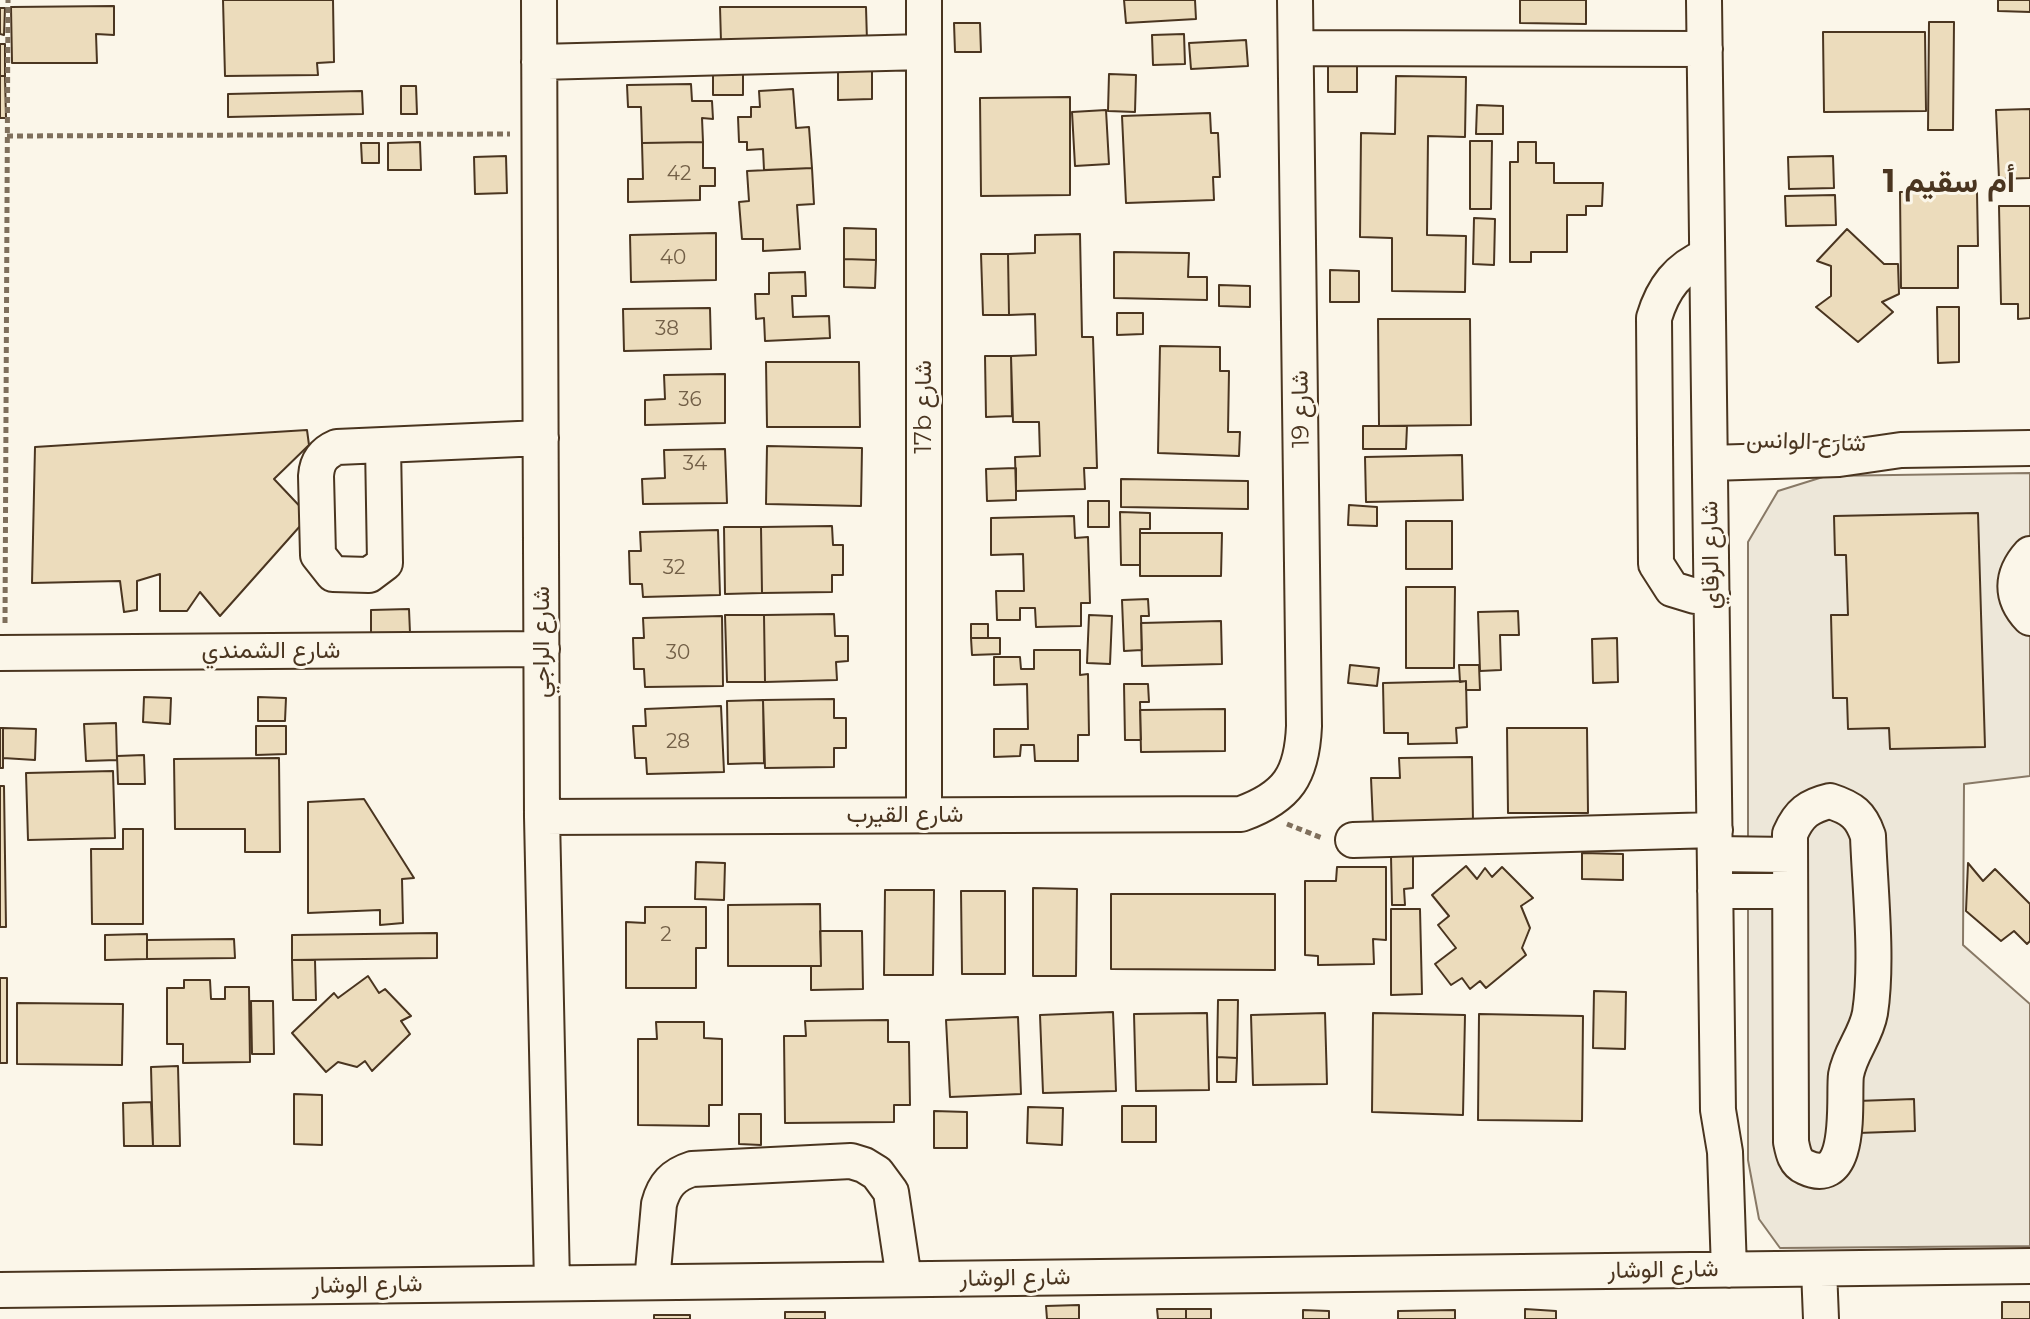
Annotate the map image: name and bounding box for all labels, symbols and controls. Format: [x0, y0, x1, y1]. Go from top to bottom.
house number: 42 [667, 162, 691, 186]
district label: أم سقيم 1 [1883, 164, 2015, 202]
house number: 40 [660, 246, 686, 270]
house number: 38 [655, 317, 679, 341]
street label: 17b شارع [910, 360, 938, 454]
street label: شارع 19 [1286, 370, 1316, 448]
house number: 36 [678, 388, 702, 412]
street label: شارع الوانس [1746, 426, 1866, 458]
house number: 34 [683, 452, 707, 476]
street label: شارع الرقاي [1696, 500, 1726, 610]
house number: 32 [663, 556, 685, 580]
street label: شارع الراجي [528, 586, 556, 698]
street label: شارع الشمندي [202, 637, 340, 665]
house number: 30 [666, 641, 690, 665]
house number: 28 [666, 730, 690, 754]
street label: شارع القيرب [847, 801, 963, 829]
house number: 2 [660, 923, 672, 947]
street label: شارع الوشار [1607, 1255, 1719, 1285]
street label: شارع الوشار [959, 1263, 1071, 1293]
street label: شارع الوشار [311, 1270, 423, 1300]

